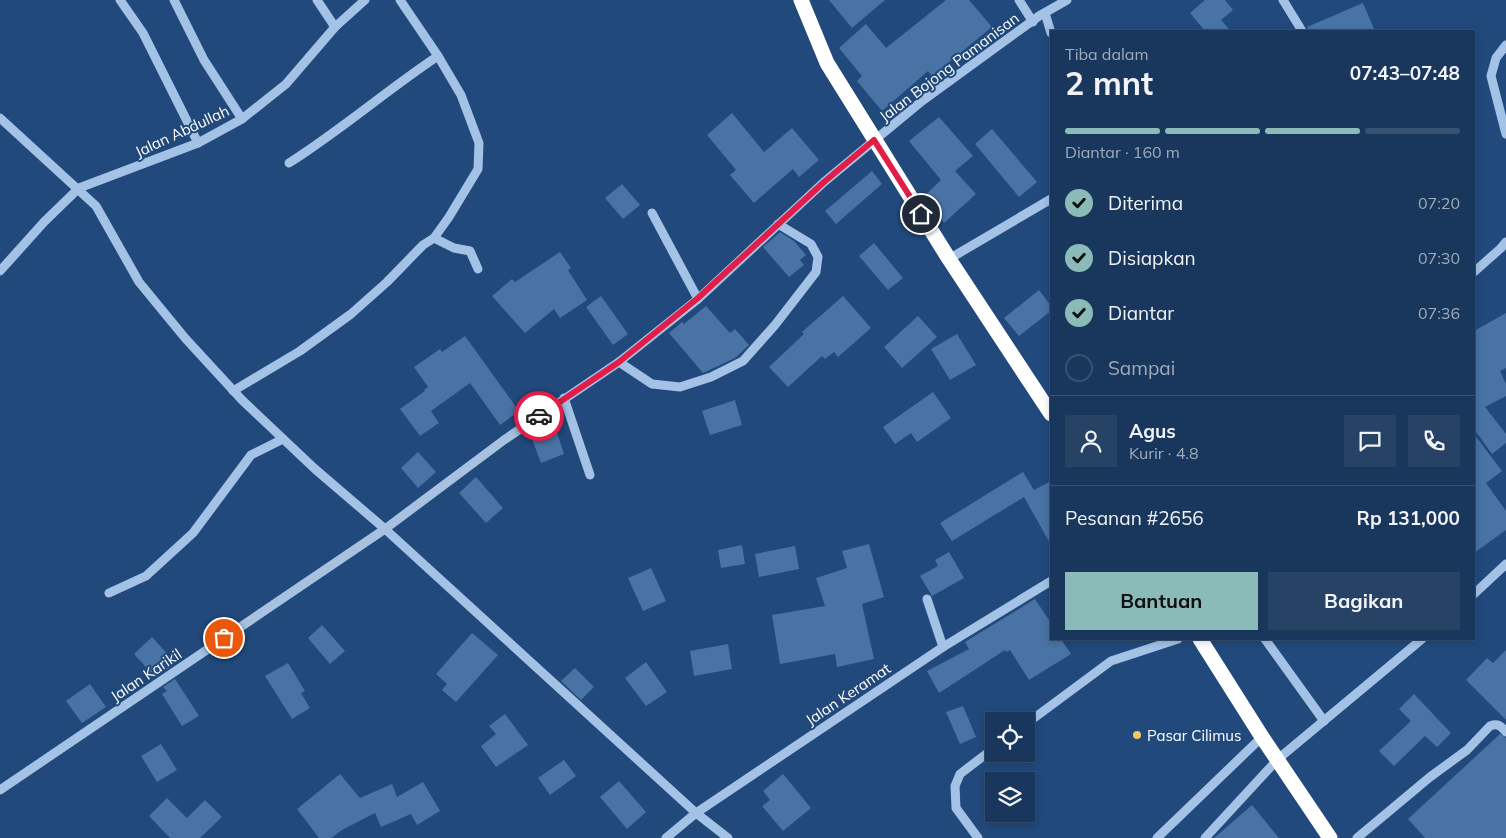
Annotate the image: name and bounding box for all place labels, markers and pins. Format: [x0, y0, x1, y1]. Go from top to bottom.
pin [900, 193, 942, 235]
pin [203, 617, 245, 659]
place label: Pasar Cilimus [1147, 726, 1241, 745]
marker: Pasar Cilimus [1131, 729, 1143, 741]

